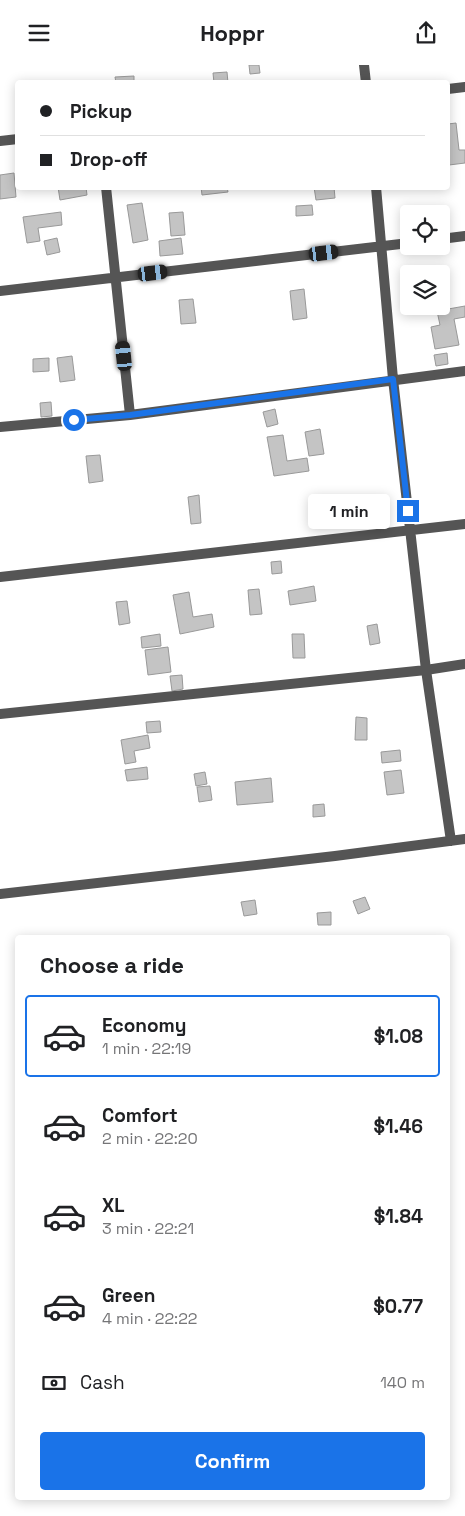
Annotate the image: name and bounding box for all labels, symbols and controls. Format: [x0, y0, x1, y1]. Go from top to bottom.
icon: menu [25, 19, 53, 47]
text: Hoppr [200, 19, 265, 47]
icon: share [412, 19, 440, 47]
text: Pickup [70, 99, 132, 124]
text: Drop-off [70, 147, 148, 172]
map controls [400, 205, 450, 315]
button: locate [400, 205, 450, 255]
car [308, 244, 339, 262]
car [137, 264, 168, 282]
button: layers [400, 265, 450, 315]
car [114, 340, 133, 372]
route start [63, 409, 85, 431]
callout: 1 min [308, 493, 390, 529]
route end [397, 500, 419, 522]
text: 1 min [329, 501, 369, 522]
text: Choose a ride [40, 951, 184, 979]
text: Economy [102, 1013, 186, 1038]
icon: car [42, 1014, 87, 1059]
text: $1.08 [374, 1024, 423, 1049]
text: 1 min · 22:19 [102, 1038, 191, 1059]
text: Comfort [102, 1103, 178, 1128]
icon: car [42, 1104, 87, 1149]
text: $1.46 [373, 1114, 423, 1139]
text: 2 min · 22:20 [102, 1128, 198, 1149]
text: XL [102, 1193, 125, 1218]
icon: car [42, 1194, 87, 1239]
text: $1.84 [374, 1204, 423, 1229]
text: 3 min · 22:21 [102, 1218, 194, 1239]
text: Green [102, 1283, 155, 1308]
icon: car [42, 1284, 87, 1329]
text: $0.77 [373, 1294, 423, 1319]
text: 4 min · 22:22 [102, 1308, 197, 1329]
icon: cash [40, 1369, 68, 1397]
text: Cash [80, 1370, 125, 1395]
text: 140 m [380, 1372, 425, 1393]
button: Confirm [40, 1432, 425, 1490]

